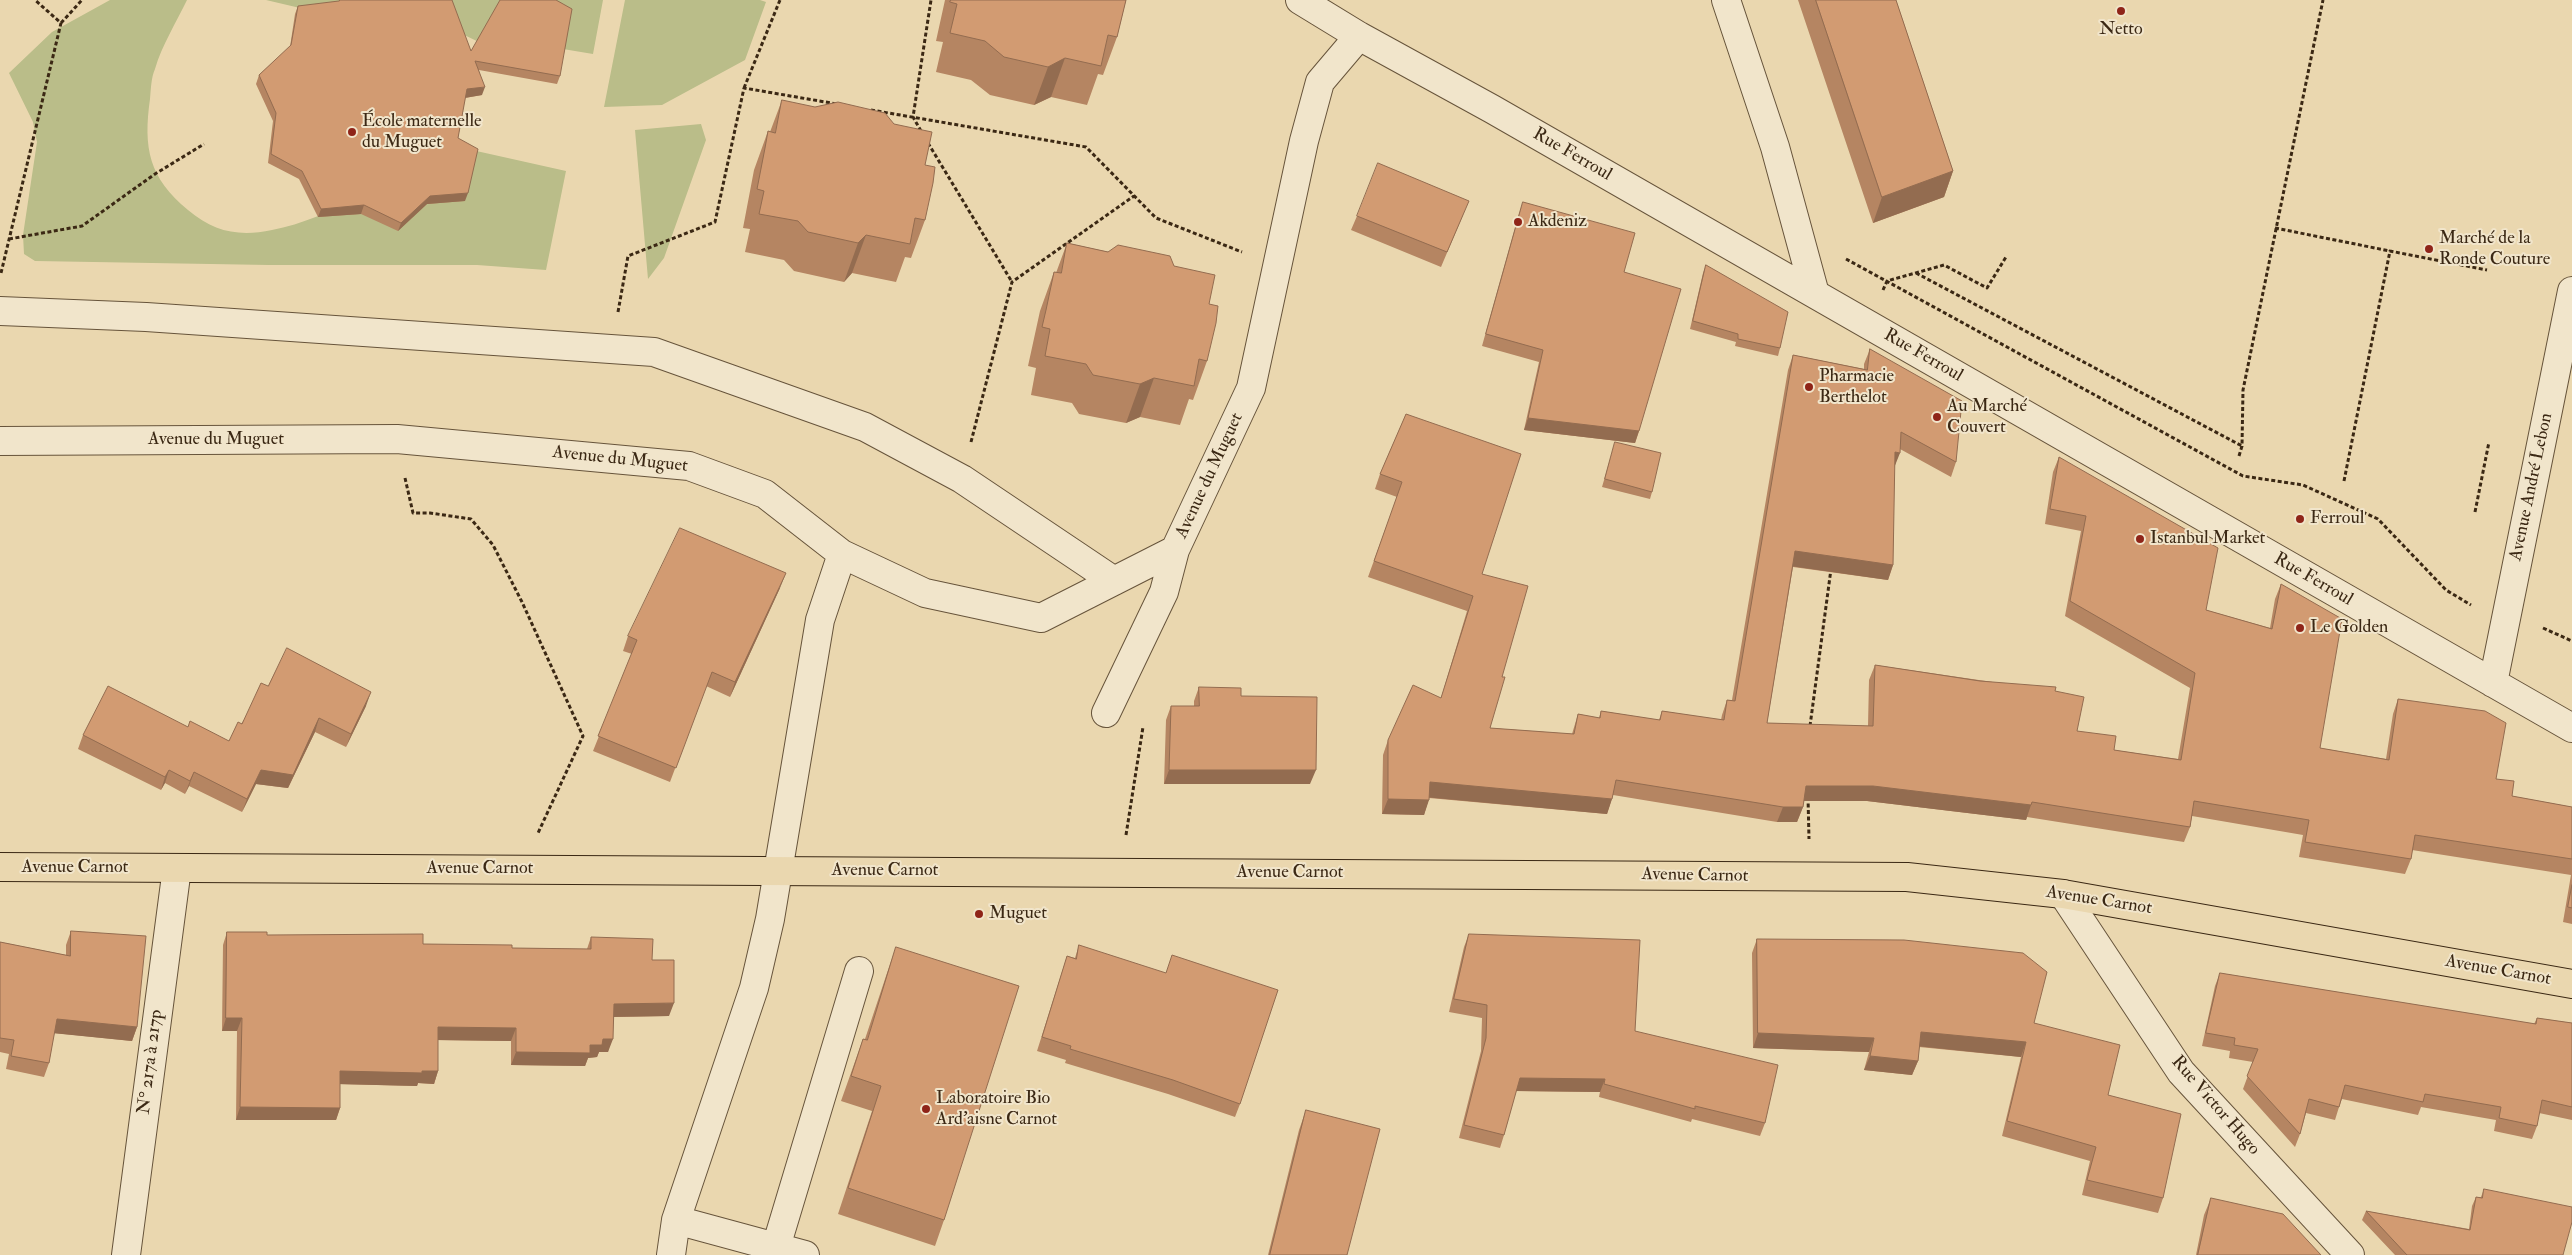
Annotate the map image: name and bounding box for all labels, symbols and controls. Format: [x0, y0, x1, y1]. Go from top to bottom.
marker: Netto [2115, 5, 2127, 17]
place label: Netto [2099, 19, 2143, 41]
place label: École maternelle du Muguet [362, 111, 482, 154]
street label: Rue Ferroul [1529, 124, 1615, 186]
marker: École maternelle du Muguet [346, 126, 358, 138]
place label: Akdeniz [1528, 211, 1587, 233]
marker: Akdeniz [1512, 216, 1524, 228]
place label: Marché de la Ronde Couture [2439, 228, 2550, 270]
marker: Marché de la Ronde Couture [2423, 243, 2435, 255]
street label: Rue Ferroul [1880, 325, 1966, 387]
place label: Pharmacie Berthelot [1819, 366, 1894, 408]
marker: Pharmacie Berthelot [1803, 381, 1815, 393]
place label: Au Marché Couvert [1947, 396, 2027, 438]
street label: Avenue du Muguet [1171, 410, 1249, 542]
marker: Au Marché Couvert [1931, 411, 1943, 423]
street label: Avenue André Lebon [2506, 411, 2558, 563]
street label: Avenue du Muguet [148, 429, 284, 451]
street label: Avenue du Muguet [551, 442, 689, 478]
place label: Ferroul [2310, 508, 2364, 530]
marker: Ferroul [2294, 513, 2306, 525]
place label: Istanbul Market [2150, 528, 2265, 550]
marker: Istanbul Market [2134, 533, 2146, 545]
street label: Rue Ferroul [2270, 549, 2356, 611]
place label: Le Golden [2310, 617, 2388, 639]
marker: Le Golden [2294, 622, 2306, 634]
street label: Avenue Carnot [22, 857, 128, 879]
street label: Avenue Carnot [427, 858, 533, 880]
street label: Avenue Carnot [832, 860, 938, 882]
street label: Avenue Carnot [1237, 862, 1343, 884]
street label: Avenue Carnot [1641, 864, 1749, 888]
street label: Avenue Carnot [2045, 882, 2153, 920]
place label: Muguet [989, 903, 1047, 925]
marker: Muguet [973, 908, 985, 920]
street label: Avenue Carnot [2444, 951, 2552, 991]
street label: N° 217a à 217p [134, 1008, 168, 1116]
street label: Rue Victor Hugo [2166, 1052, 2264, 1160]
place label: Laboratoire Bio Ard'aisne Carnot [936, 1088, 1057, 1130]
marker: Laboratoire Bio Ard'aisne Carnot [920, 1103, 932, 1115]

